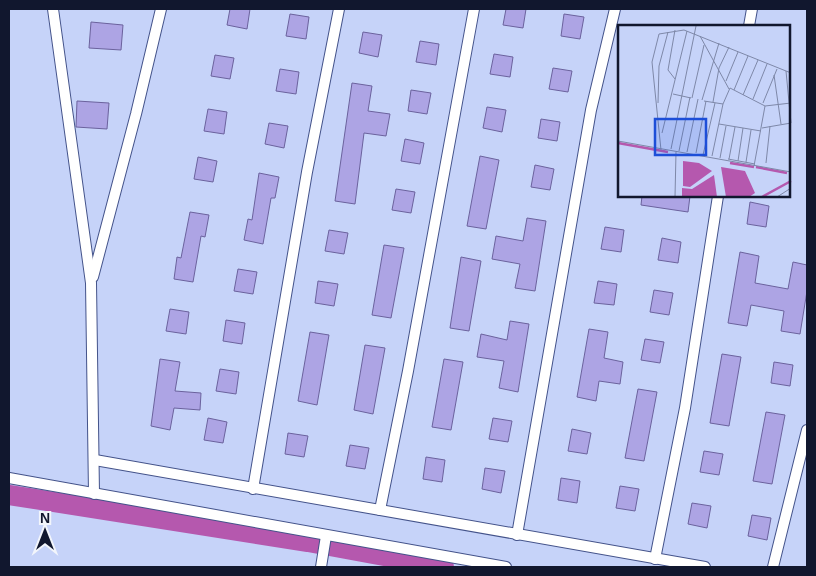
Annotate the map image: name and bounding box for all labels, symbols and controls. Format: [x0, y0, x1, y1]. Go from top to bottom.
inset map [618, 25, 791, 198]
north arrow [20, 506, 70, 556]
text: N [40, 510, 50, 526]

